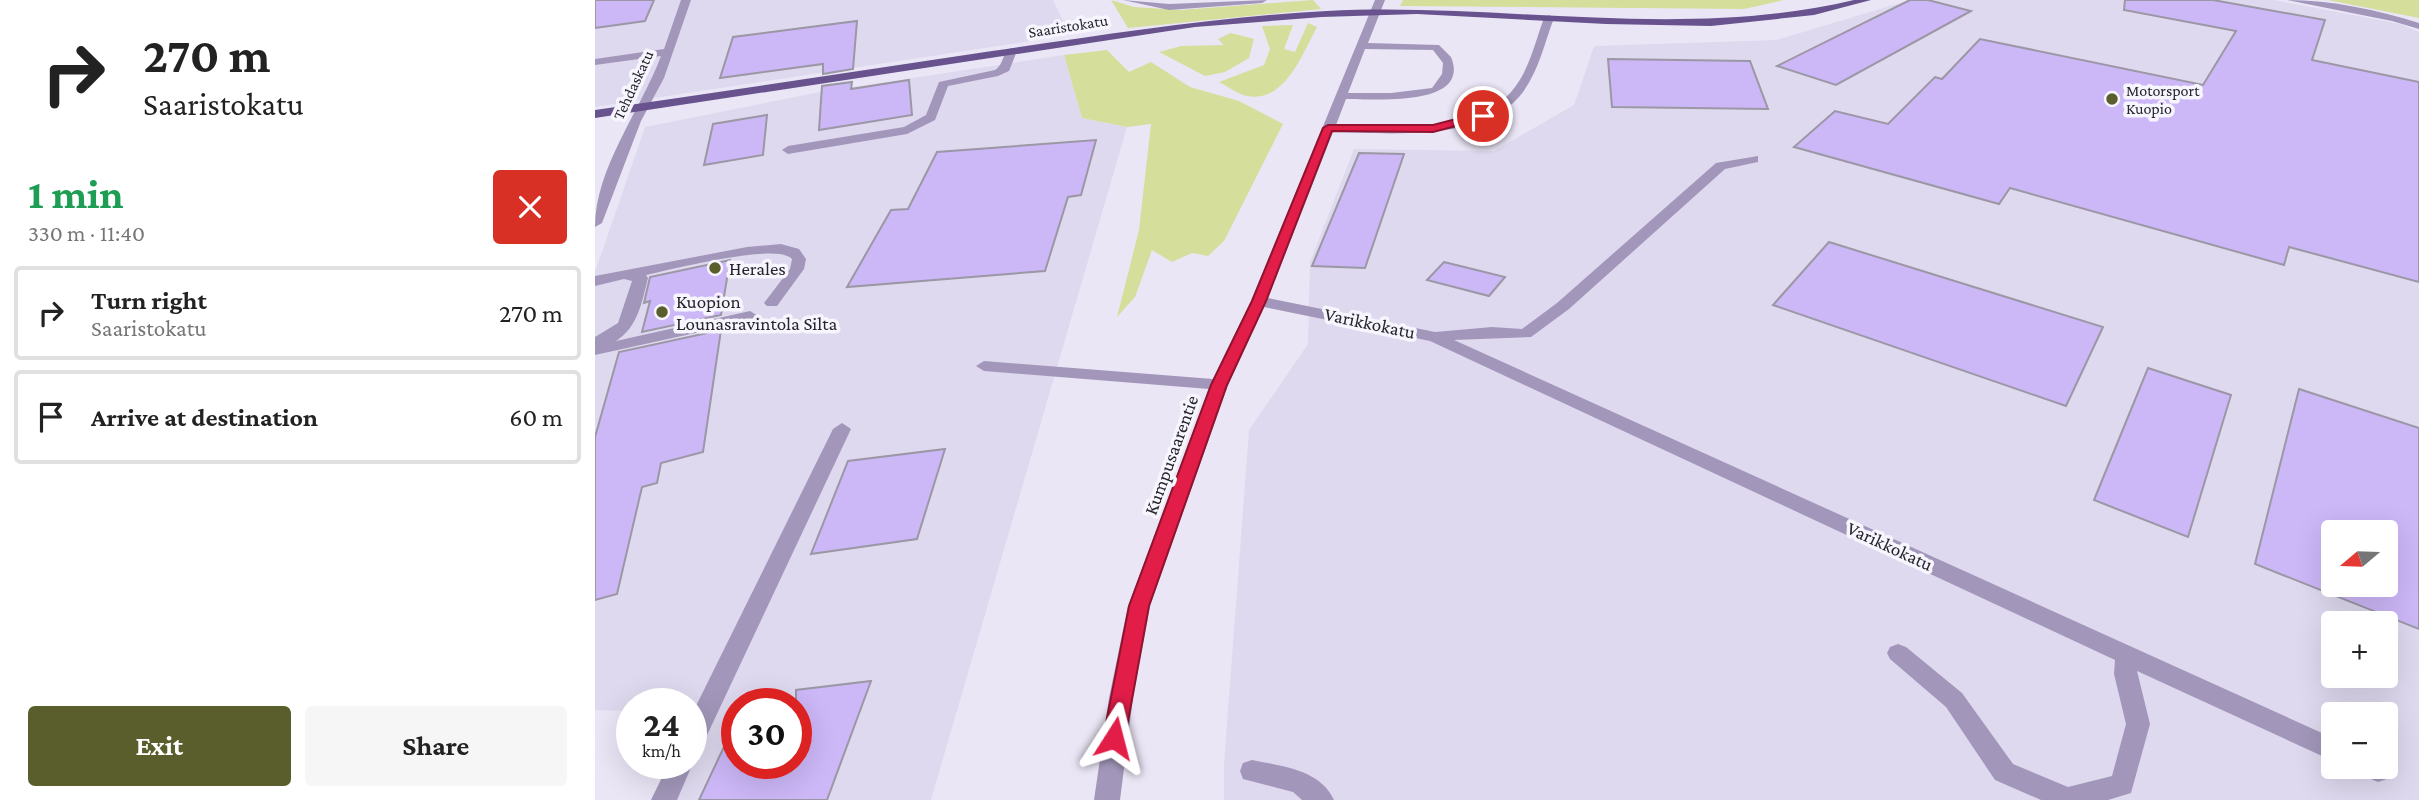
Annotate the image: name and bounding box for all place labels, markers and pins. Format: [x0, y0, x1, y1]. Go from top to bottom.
place label: Motorsport Kuopio [2126, 82, 2200, 118]
pin [1453, 86, 1513, 146]
marker: Motorsport Kuopio [2104, 91, 2120, 107]
place label: Herales [729, 258, 786, 279]
marker: Herales [707, 260, 723, 276]
place label: Kuopion Lounasravintola Silta [676, 291, 837, 334]
marker: Kuopion Lounasravintola Silta [654, 304, 670, 320]

